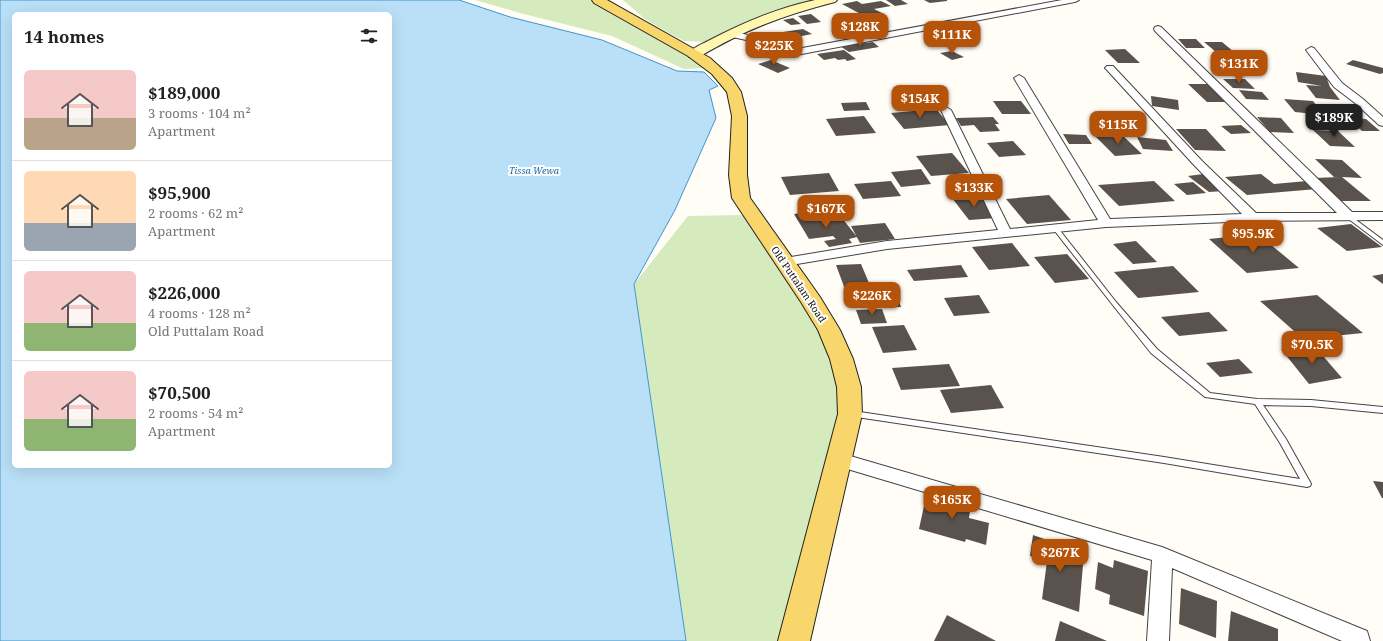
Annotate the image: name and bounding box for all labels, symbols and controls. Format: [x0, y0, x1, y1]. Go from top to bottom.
pin: $128K [832, 13, 888, 47]
text: $128K [841, 17, 879, 35]
pin: $111K [924, 21, 980, 55]
text: 14 homes [24, 25, 104, 48]
icon: filters [358, 25, 380, 47]
text: $111K [933, 25, 971, 43]
pin: $225K [746, 32, 802, 66]
text: $225K [755, 36, 793, 54]
pin: $131K [1211, 50, 1267, 84]
text: $131K [1220, 54, 1258, 72]
text: $189,000 [148, 81, 220, 104]
pin: $154K [892, 85, 948, 119]
icon: home [56, 86, 104, 134]
text: $154K [901, 89, 939, 107]
text: 3 rooms · 104 m² [148, 104, 251, 122]
pin: $189K [1306, 104, 1362, 138]
text: $189K [1315, 108, 1353, 126]
pin: $115K [1090, 111, 1146, 145]
text: $115K [1099, 115, 1137, 133]
text: Apartment [148, 122, 215, 140]
water label: Tissa Wewa [509, 164, 560, 177]
pin: $133K [946, 174, 1002, 208]
text: $133K [955, 178, 993, 196]
text: $95,900 [148, 181, 211, 204]
icon: home [56, 187, 104, 235]
pin: $167K [798, 195, 854, 229]
text: $167K [807, 199, 845, 217]
text: 2 rooms · 62 m² [148, 204, 243, 222]
pin: $95.9K [1220, 220, 1286, 254]
text: Apartment [148, 222, 215, 240]
text: $95.9K [1232, 224, 1274, 242]
street label: Old Puttalam Road [768, 243, 830, 325]
text: $226,000 [148, 281, 220, 304]
pin: $226K [844, 282, 900, 316]
text: $226K [853, 286, 891, 304]
icon: home [56, 287, 104, 335]
text: 4 rooms · 128 m² [148, 304, 251, 322]
text: Old Puttalam Road [148, 322, 264, 340]
pin: $70.5K [1279, 331, 1345, 365]
text: $70.5K [1291, 335, 1333, 353]
text: $70,500 [148, 381, 211, 404]
icon: home [56, 387, 104, 435]
text: 2 rooms · 54 m² [148, 404, 243, 422]
text: Apartment [148, 422, 215, 440]
pin: $165K [924, 486, 980, 520]
text: $165K [933, 490, 971, 508]
pin: $267K [1032, 539, 1088, 573]
text: $267K [1041, 543, 1079, 561]

